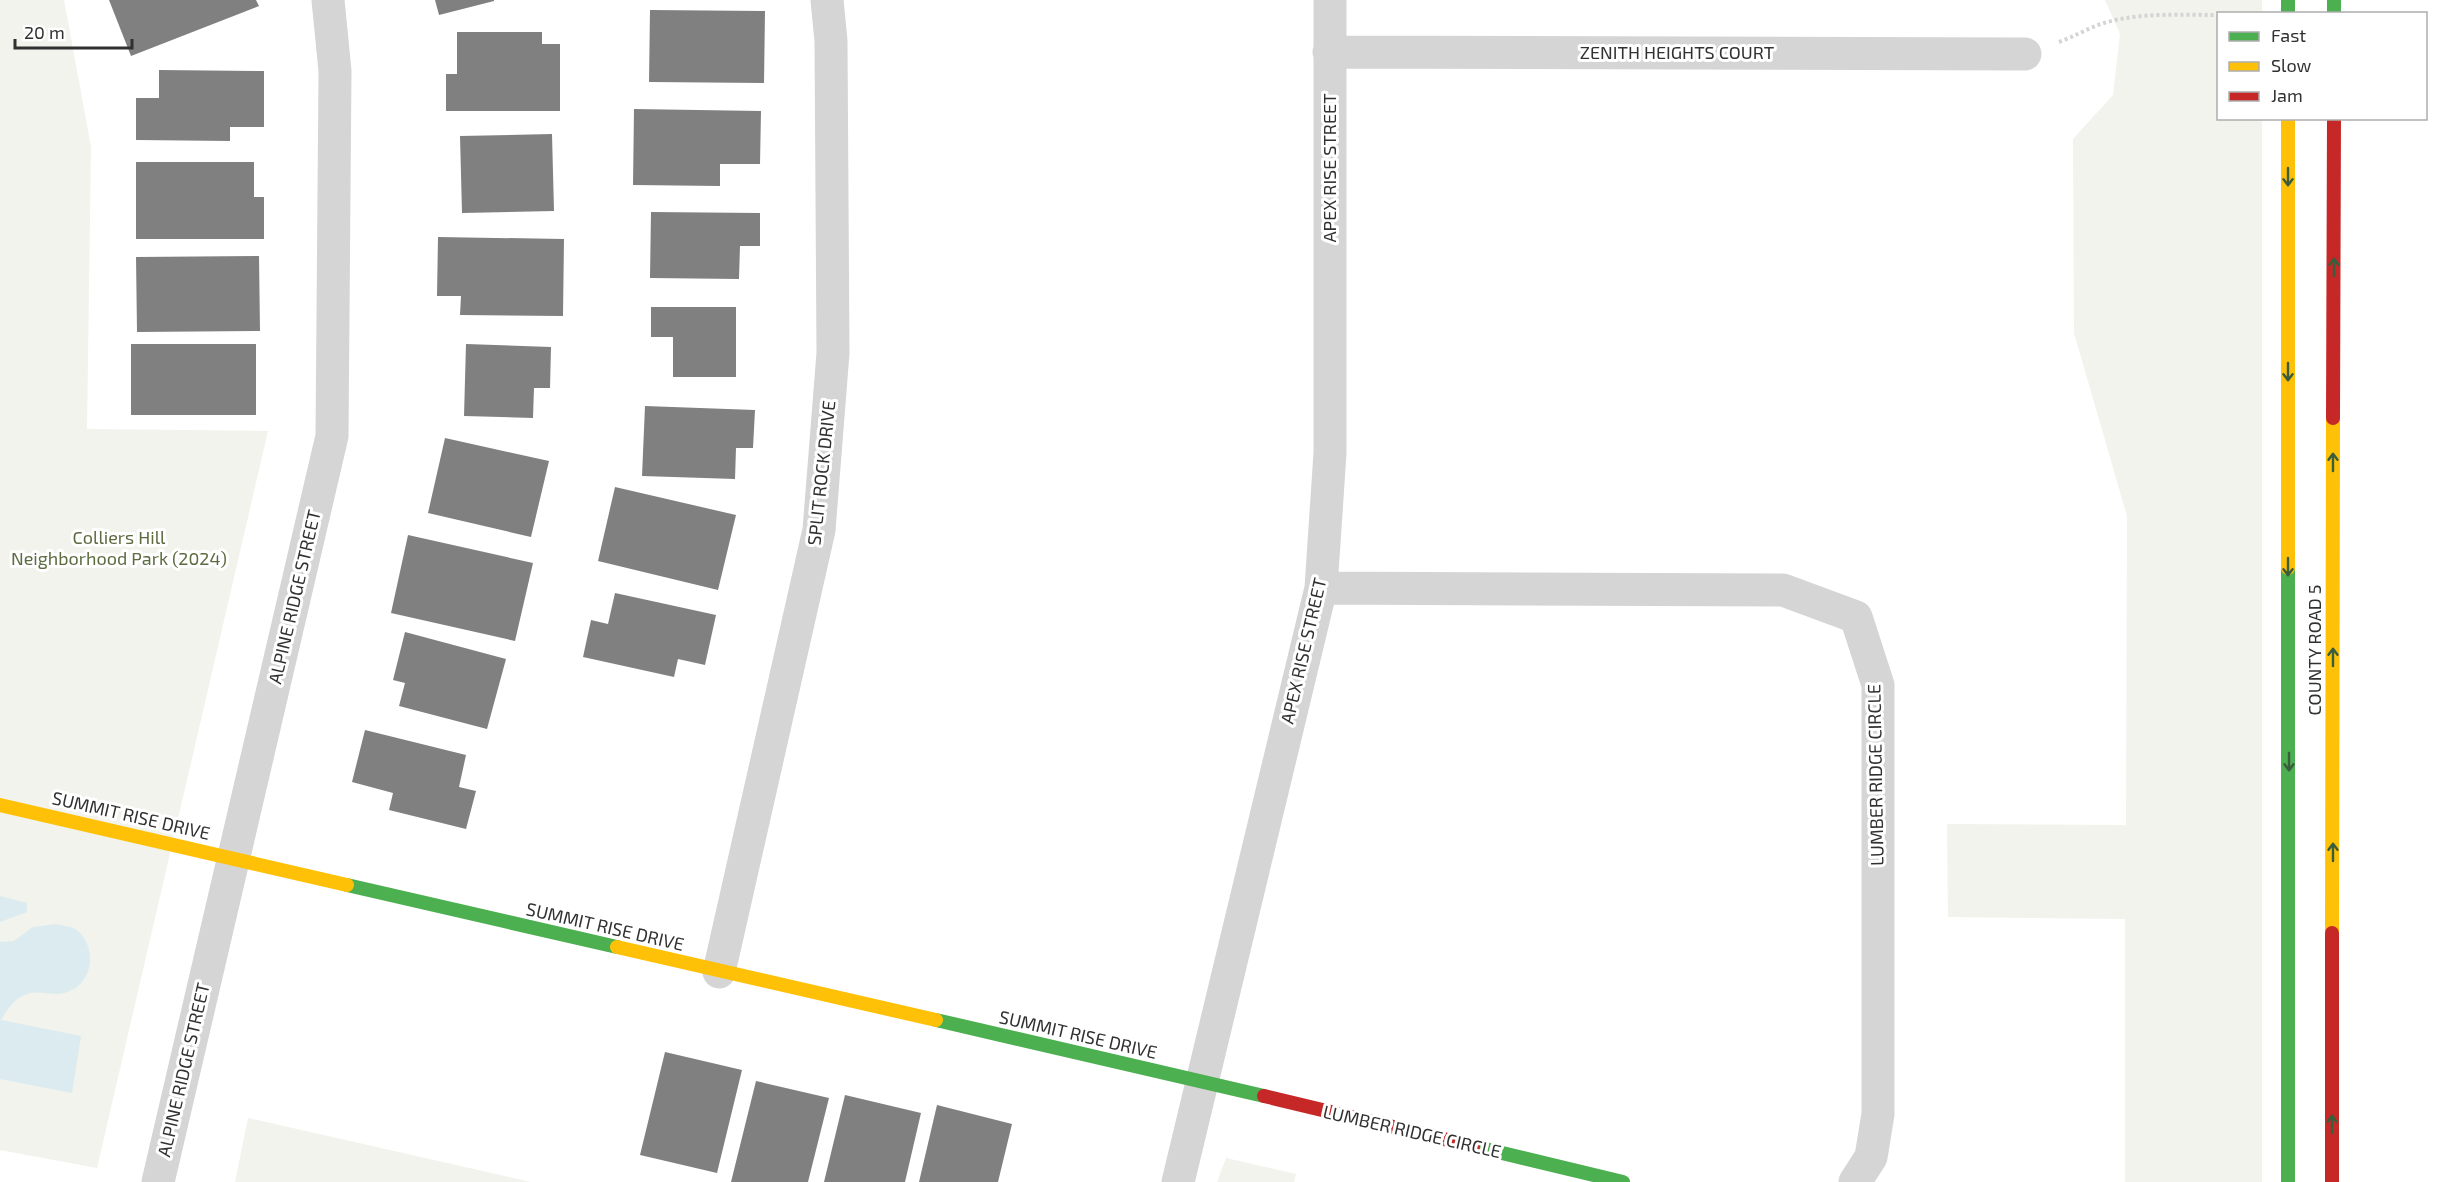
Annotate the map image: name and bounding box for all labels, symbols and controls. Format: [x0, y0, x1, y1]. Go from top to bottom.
scale bar [15, 12, 132, 50]
legend [2217, 12, 2427, 120]
text: 20 m [24, 21, 65, 43]
text: Fast [2271, 24, 2306, 46]
street label: ZENITH HEIGHTS COURT [1580, 41, 1775, 63]
text: Slow [2271, 54, 2312, 76]
text: Jam [2271, 84, 2303, 106]
street label: APEX RISE STREET [1318, 93, 1340, 243]
one-way arrow [2282, 166, 2294, 186]
one-way arrow [2328, 258, 2340, 278]
one-way arrow [2282, 361, 2294, 381]
street label: SPLIT ROCK DRIVE [802, 399, 840, 546]
one-way arrow [2327, 453, 2339, 473]
street label: ALPINE RIDGE STREET [263, 507, 325, 686]
park label: Colliers Hill Neighborhood Park (2024) [11, 526, 227, 569]
one-way arrow [2282, 556, 2294, 576]
street label: APEX RISE STREET [1276, 575, 1331, 726]
street label: COUNTY ROAD 5 [2303, 585, 2325, 715]
one-way arrow [2327, 648, 2339, 668]
street label: LUMBER RIDGE CIRCLE [1862, 684, 1888, 866]
one-way arrow [2283, 751, 2295, 771]
street label: SUMMIT RISE DRIVE [50, 786, 212, 844]
one-way arrow [2327, 843, 2339, 863]
street label: SUMMIT RISE DRIVE [524, 897, 686, 955]
street label: ALPINE RIDGE STREET [152, 980, 214, 1159]
street label: SUMMIT RISE DRIVE [997, 1005, 1159, 1063]
street label: LUMBER RIDGE CIRCLE [1321, 1100, 1503, 1162]
one-way arrow [2326, 1114, 2338, 1134]

